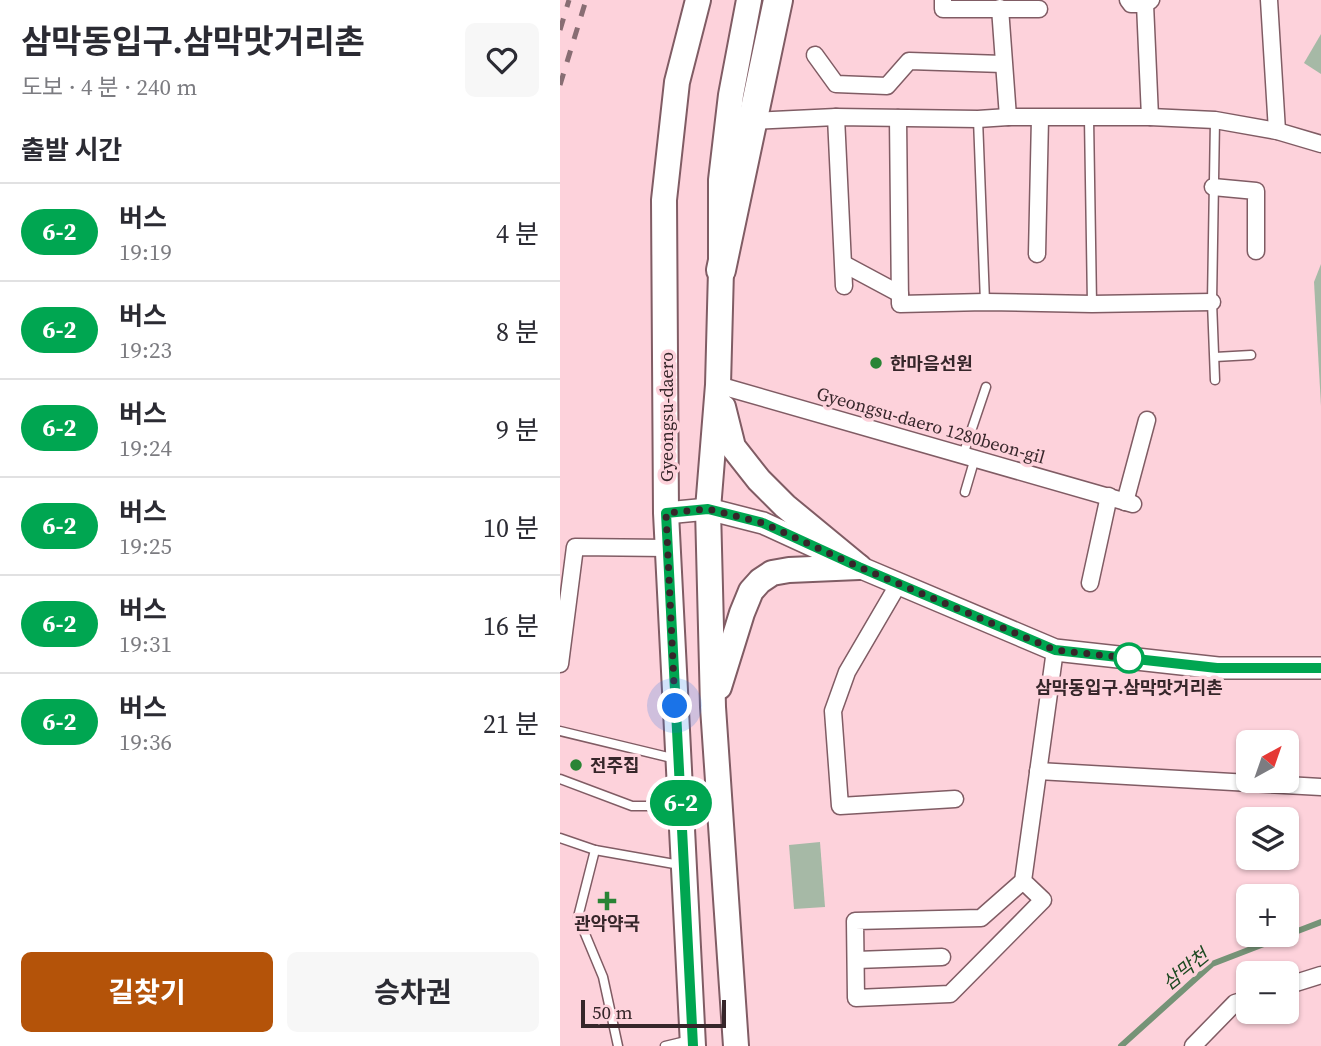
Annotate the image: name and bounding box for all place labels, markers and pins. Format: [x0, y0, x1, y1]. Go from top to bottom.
place label: 한마음선원 [890, 351, 973, 376]
marker: 한마음선원 [868, 355, 884, 371]
marker: 삼막동입구.삼막맛거리촌 [1114, 643, 1144, 673]
place label: 삼막동입구.삼막맛거리촌 [1035, 675, 1223, 700]
place label: 전주집 [590, 753, 640, 778]
marker: 전주집 [568, 757, 584, 773]
marker: 관악약국 [599, 893, 615, 909]
place label: 관악약국 [574, 911, 640, 936]

